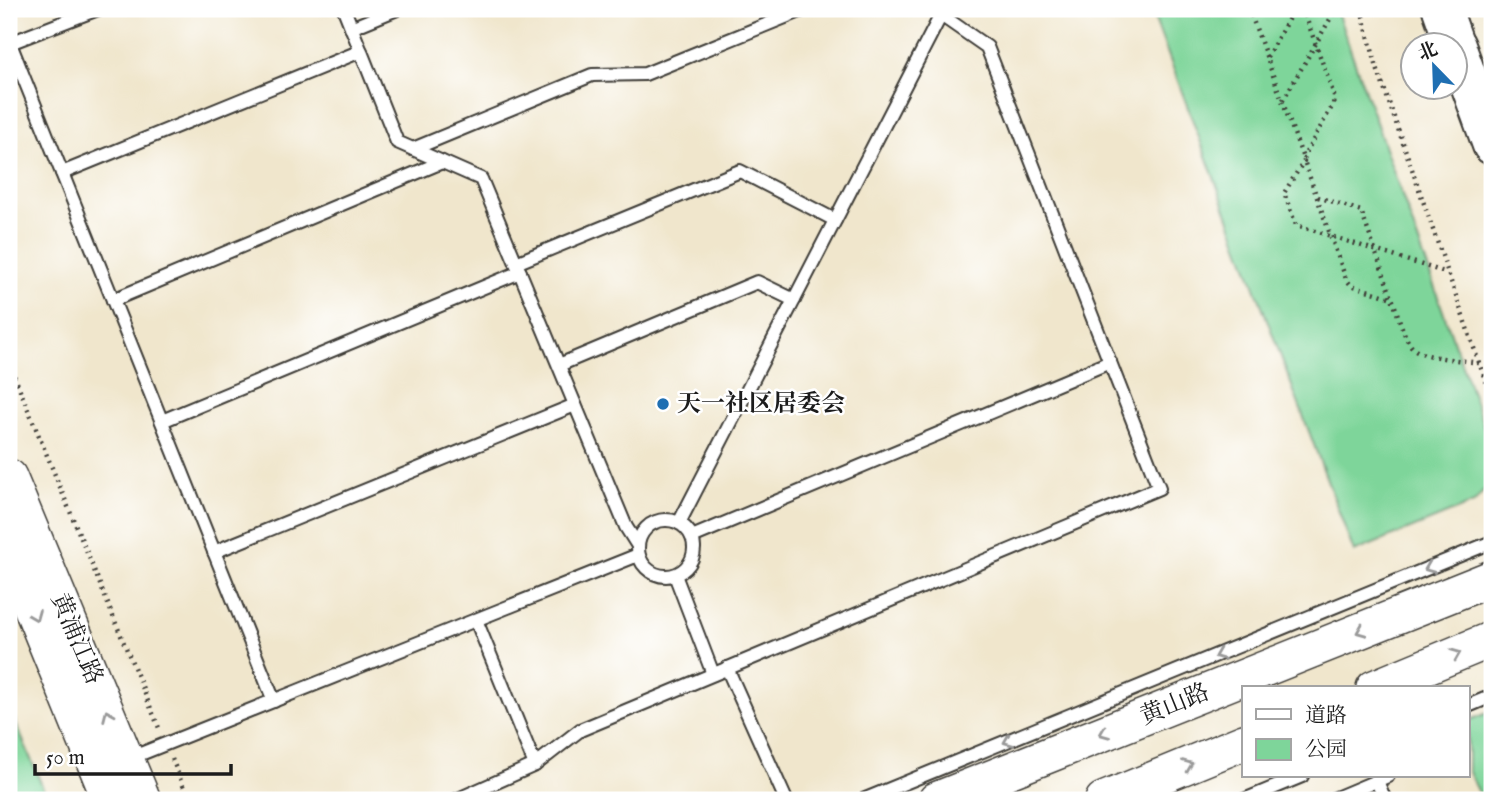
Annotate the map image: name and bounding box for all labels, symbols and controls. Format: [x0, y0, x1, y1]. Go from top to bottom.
north arrow [1400, 32, 1470, 102]
text: 北 [1415, 37, 1442, 67]
place label: 天一社区居委会 [677, 389, 845, 420]
marker: 天一社区居委会 [655, 396, 671, 412]
one-way arrow [1424, 560, 1436, 574]
street label: 黄浦江路 [43, 589, 109, 689]
one-way arrow [26, 609, 40, 621]
one-way arrow [1355, 623, 1368, 637]
one-way arrow [1213, 646, 1225, 660]
one-way arrow [1449, 649, 1461, 663]
street label: 黄山路 [1136, 677, 1214, 733]
legend [1242, 686, 1470, 778]
text: 道路 [1305, 703, 1347, 730]
one-way arrow [102, 709, 116, 721]
one-way arrow [1098, 725, 1110, 739]
scale bar [35, 732, 231, 776]
one-way arrow [1003, 733, 1015, 747]
text: 公园 [1305, 737, 1347, 764]
text: 50 m [46, 745, 85, 772]
one-way arrow [1181, 759, 1194, 773]

